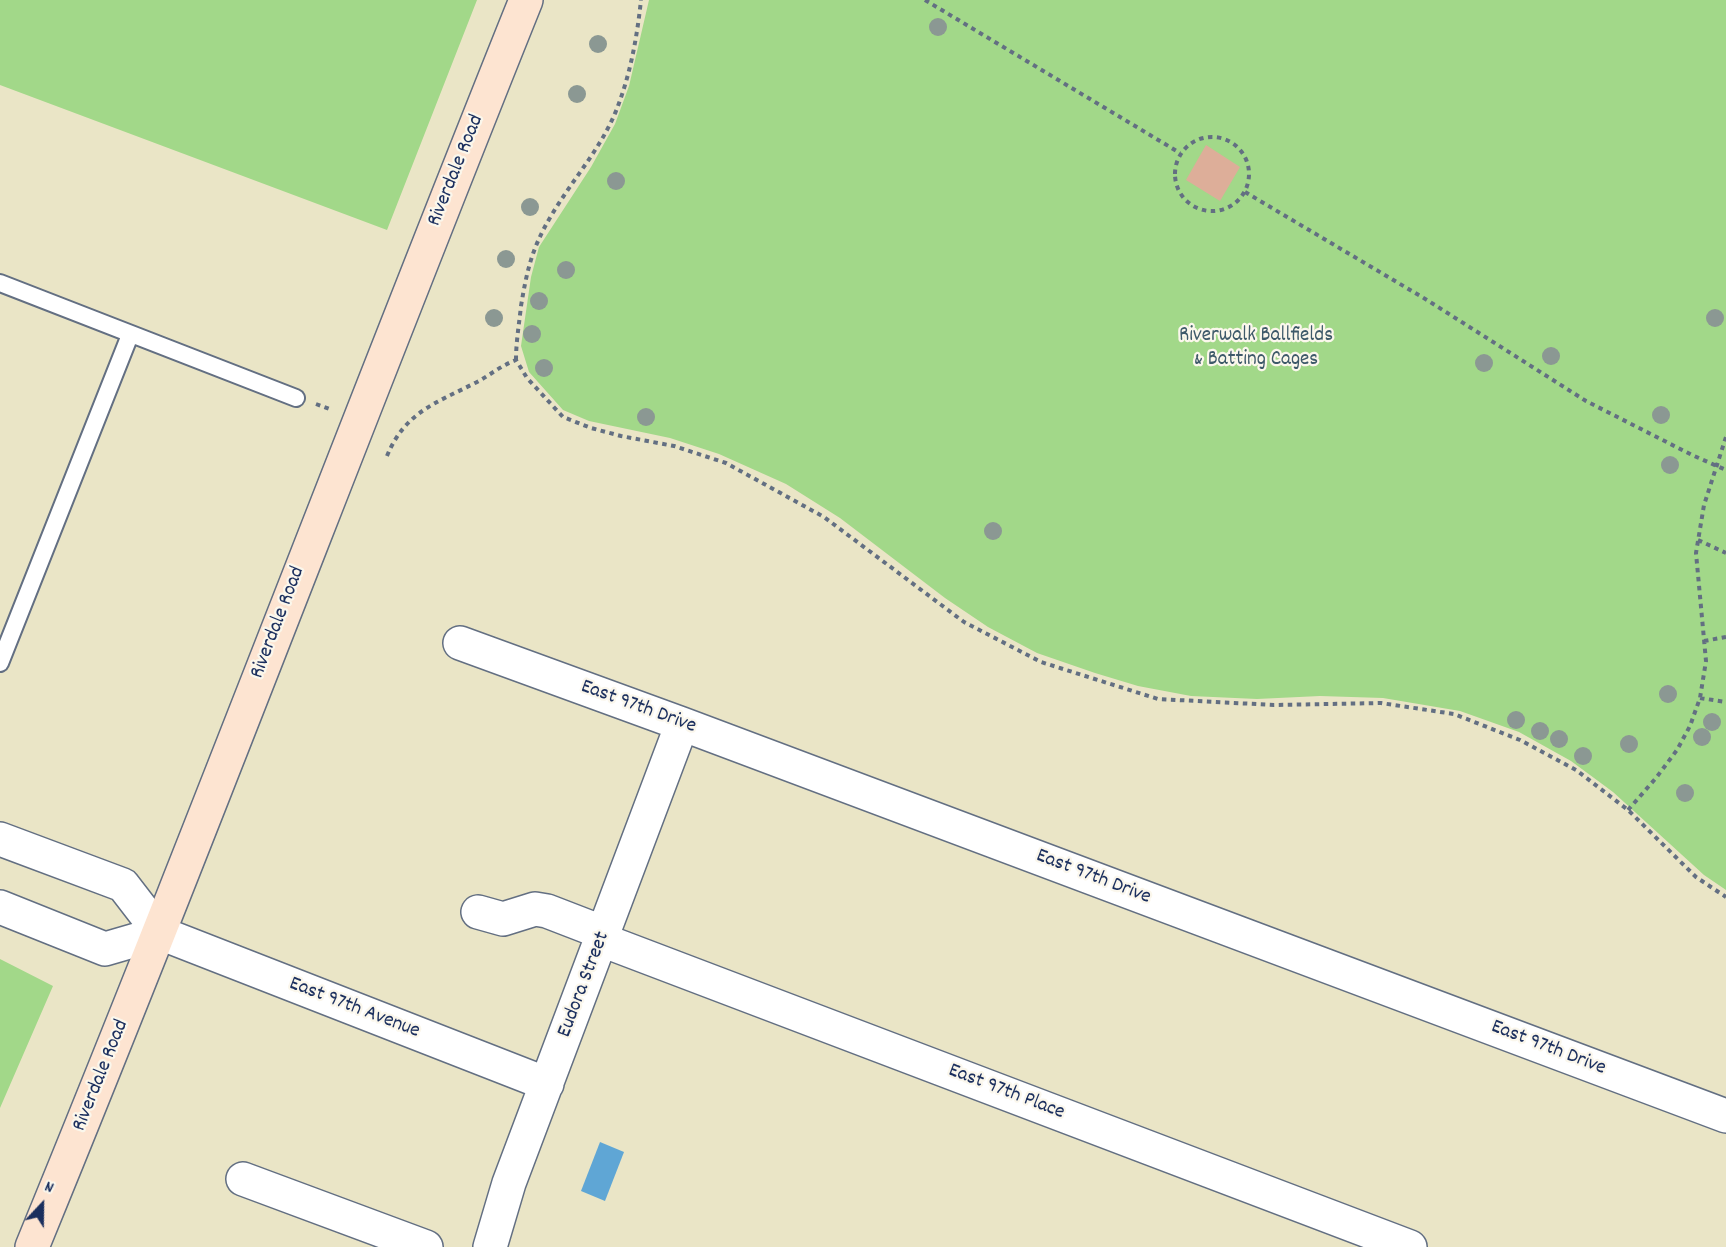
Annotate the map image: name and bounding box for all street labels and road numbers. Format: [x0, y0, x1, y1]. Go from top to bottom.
street label: Riverdale Road [423, 112, 491, 230]
street label: Riverdale Road [246, 563, 312, 683]
street label: East 97th Drive [577, 675, 699, 741]
street label: East 97th Drive [1032, 845, 1154, 911]
street label: Eudora Street [553, 929, 617, 1041]
street label: East 97th Avenue [285, 972, 423, 1046]
street label: East 97th Drive [1487, 1016, 1609, 1082]
street label: Riverdale Road [68, 1017, 136, 1135]
street label: East 97th Place [944, 1059, 1068, 1127]

